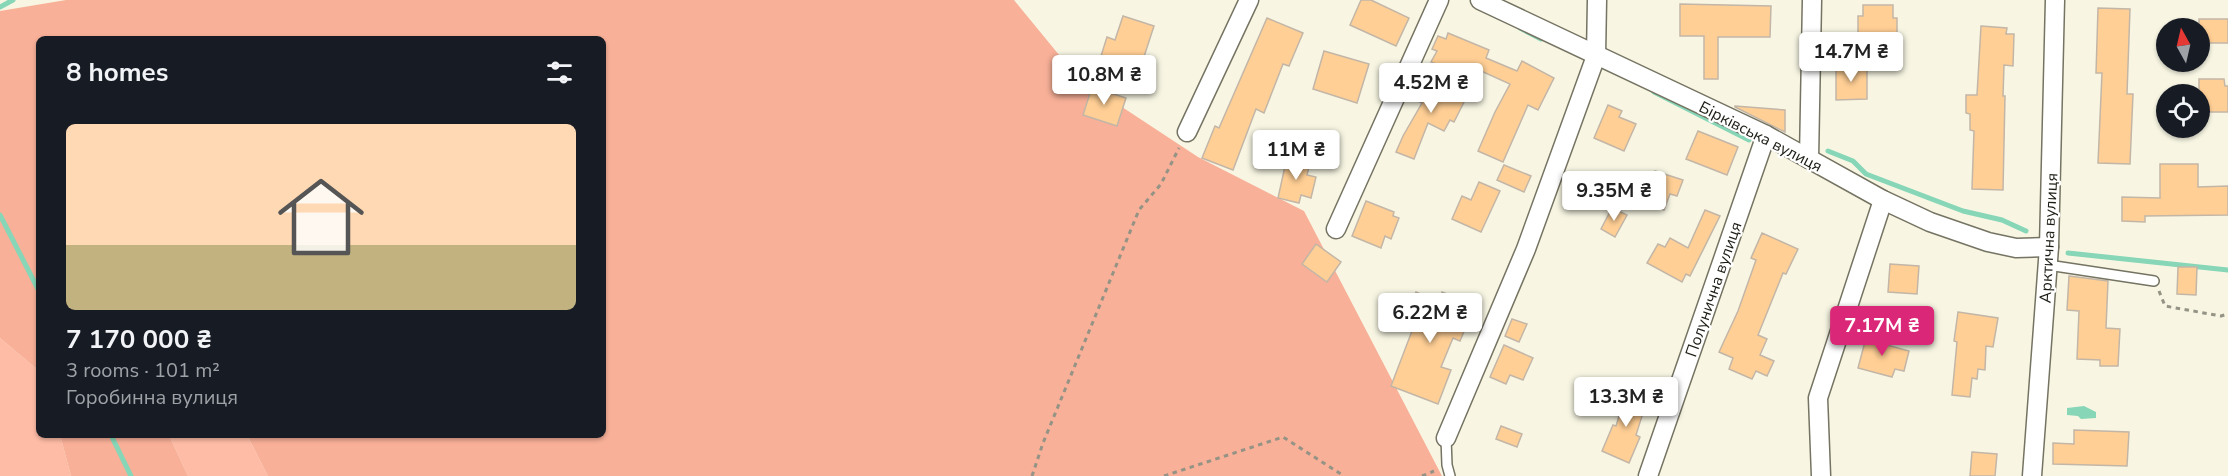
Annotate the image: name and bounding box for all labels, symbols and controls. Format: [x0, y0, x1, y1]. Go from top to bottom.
north arrow [2156, 18, 2210, 72]
map controls [2156, 18, 2210, 138]
pin: 14.7M ₴ [1796, 32, 1906, 83]
text: 14.7M ₴ [1813, 38, 1889, 65]
text: 8 homes [66, 55, 168, 90]
pin: 10.8M ₴ [1049, 55, 1159, 106]
icon: filters [543, 56, 576, 89]
text: 10.8M ₴ [1066, 61, 1142, 88]
pin: 4.52M ₴ [1376, 63, 1486, 114]
text: 4.52M ₴ [1393, 69, 1469, 96]
button: locate [2156, 84, 2210, 138]
street label: Бірківська вулиця [1695, 96, 1826, 177]
pin: 11M ₴ [1254, 130, 1338, 181]
text: 11M ₴ [1267, 136, 1325, 163]
icon: home [267, 163, 375, 271]
pin: 9.35M ₴ [1559, 171, 1669, 222]
street label: Арктична вулиця [2035, 172, 2063, 304]
text: 9.35M ₴ [1576, 177, 1652, 204]
street label: Полунична вулиця [1680, 219, 1747, 360]
pin: 6.22M ₴ [1375, 293, 1485, 344]
text: 6.22M ₴ [1392, 299, 1468, 326]
pin: 7.17M ₴ [1827, 306, 1937, 357]
text: 7.17M ₴ [1844, 312, 1920, 339]
text: 7 170 000 ₴ [66, 322, 212, 357]
text: 3 rooms · 101 m² [66, 357, 220, 384]
pin: 13.3M ₴ [1571, 377, 1681, 428]
text: 13.3M ₴ [1588, 383, 1664, 410]
text: Горобинна вулиця [66, 384, 238, 411]

